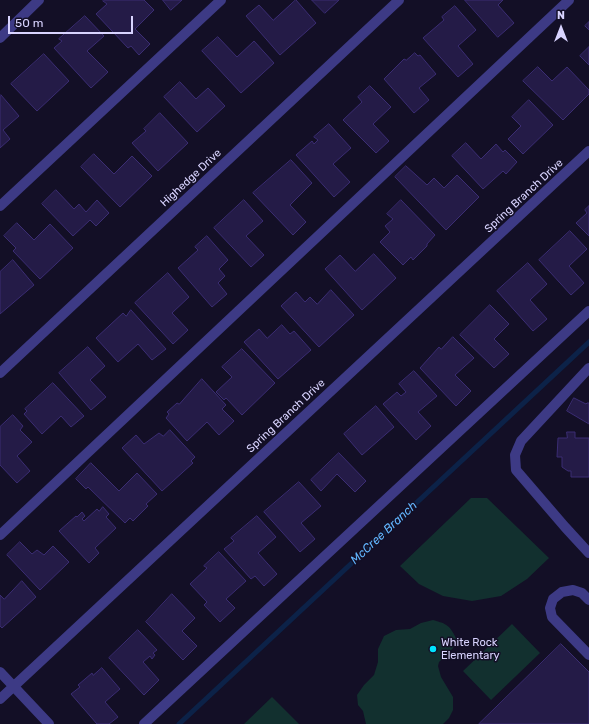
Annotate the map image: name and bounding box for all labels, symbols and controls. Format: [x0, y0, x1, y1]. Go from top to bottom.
scale bar [10, 8, 135, 34]
north arrow [541, 8, 581, 48]
text: N [557, 9, 565, 22]
text: 50 m [15, 16, 43, 30]
street label: Highedge Drive [158, 146, 224, 210]
street label: Spring Branch Drive [482, 156, 566, 236]
street label: Spring Branch Drive [244, 376, 328, 456]
water label: McCree Branch [348, 498, 420, 568]
place label: White Rock Elementary [441, 636, 500, 662]
marker: White Rock Elementary [428, 644, 438, 654]

